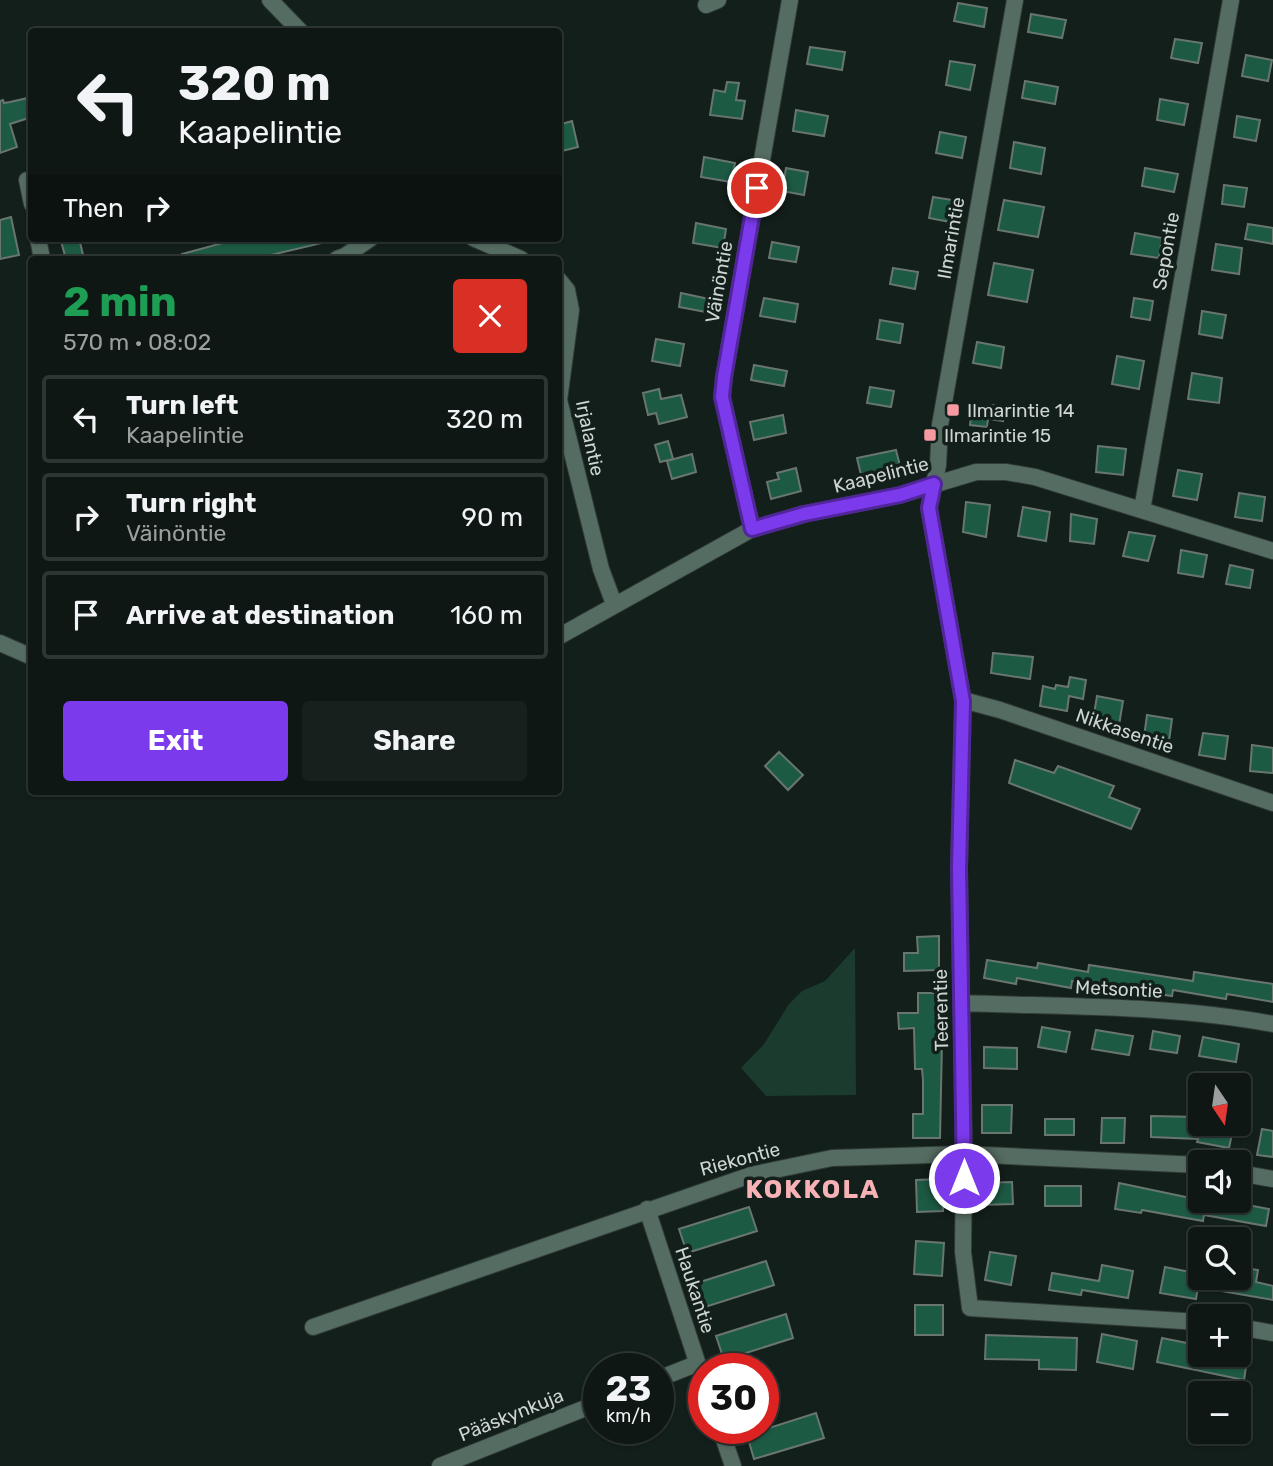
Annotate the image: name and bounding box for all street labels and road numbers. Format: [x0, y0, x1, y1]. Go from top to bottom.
street label: Ilmarintie [932, 195, 970, 281]
street label: Sepontie [1148, 210, 1184, 292]
street label: Väinöntie [700, 239, 738, 325]
street label: Irjalantie [571, 398, 609, 478]
street label: Kaapelintie [831, 452, 931, 498]
street label: Nikkasentie [1073, 704, 1177, 758]
street label: Teerentie [929, 969, 953, 1051]
street label: Metsontie [1075, 975, 1163, 1003]
street label: Riekontie [697, 1137, 783, 1181]
street label: Haukantie [670, 1244, 720, 1336]
street label: Pääskynkuja [455, 1384, 567, 1446]

